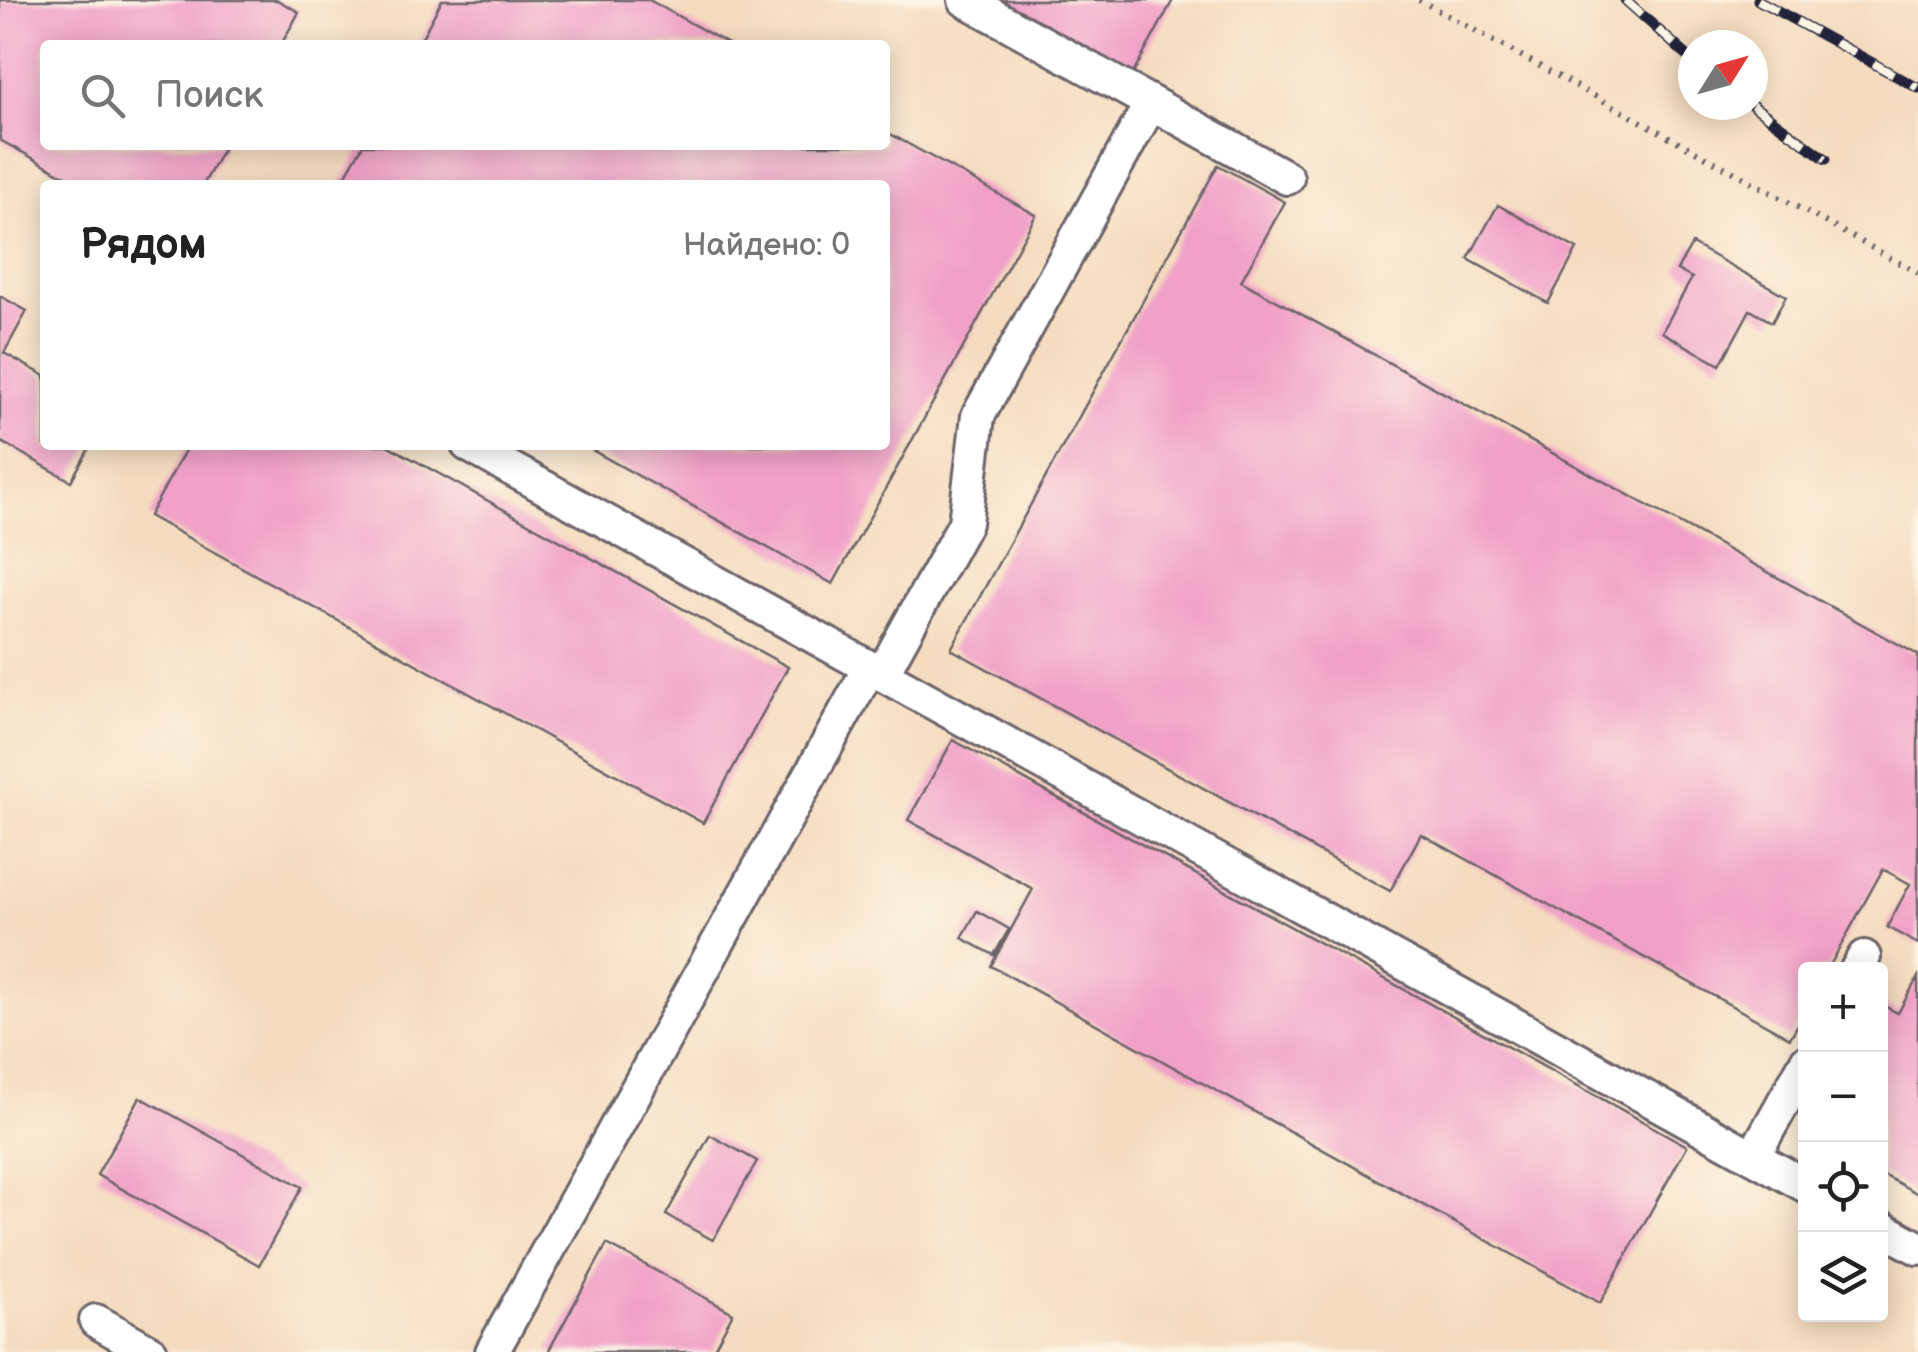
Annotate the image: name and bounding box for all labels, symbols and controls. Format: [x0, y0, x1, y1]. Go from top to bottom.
north arrow [1678, 30, 1768, 120]
search box [40, 40, 890, 150]
icon: search [75, 68, 130, 123]
text: Поиск [155, 73, 263, 118]
text: Рядом [80, 220, 207, 271]
text: Найдено: 0 [683, 226, 850, 265]
map controls [1798, 962, 1888, 1322]
button: + [1798, 962, 1888, 1052]
button: − [1798, 1052, 1888, 1142]
button: locate [1798, 1142, 1888, 1232]
button: layers [1798, 1232, 1888, 1322]

